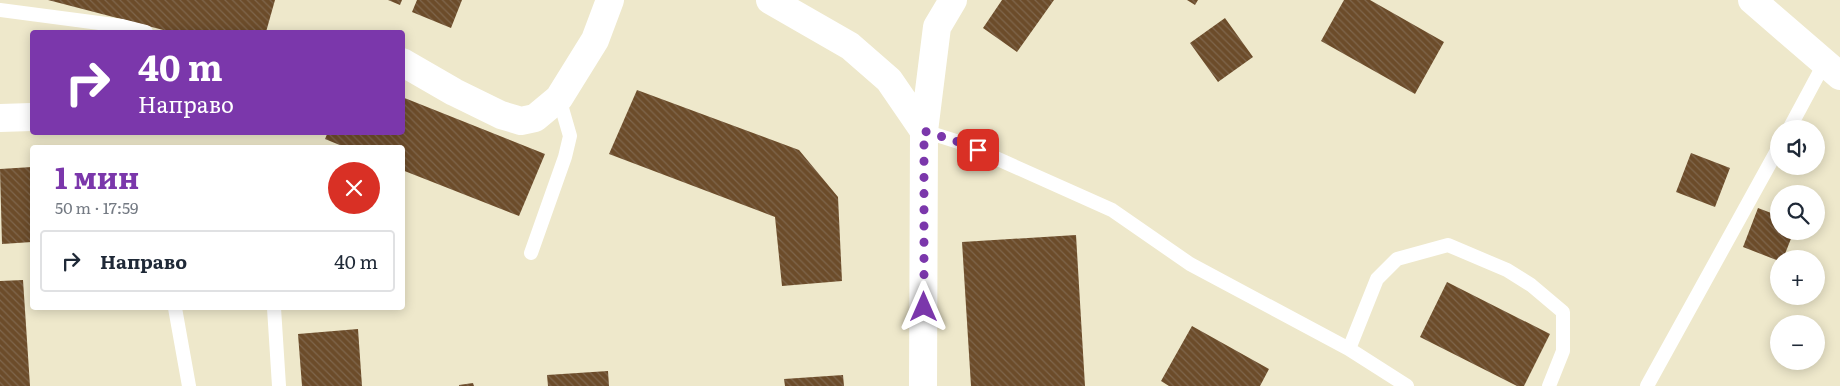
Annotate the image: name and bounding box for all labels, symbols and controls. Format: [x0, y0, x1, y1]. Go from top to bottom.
text: 40 m [138, 40, 223, 92]
icon: right [55, 50, 120, 115]
text: Направо [138, 87, 234, 120]
map controls [1770, 120, 1825, 370]
button: sound [1770, 120, 1825, 175]
pin [957, 129, 999, 171]
icon: arrive [964, 136, 992, 164]
text: 1 мин [55, 154, 139, 198]
button: close [328, 162, 380, 214]
button: search [1770, 185, 1825, 240]
text: 50 m · 17:59 [55, 195, 138, 219]
icon: right [57, 247, 85, 275]
text: Направо [100, 247, 187, 275]
text: 40 m [334, 247, 378, 275]
button: + [1770, 250, 1825, 305]
position arrow [897, 280, 949, 332]
button: − [1770, 315, 1825, 370]

